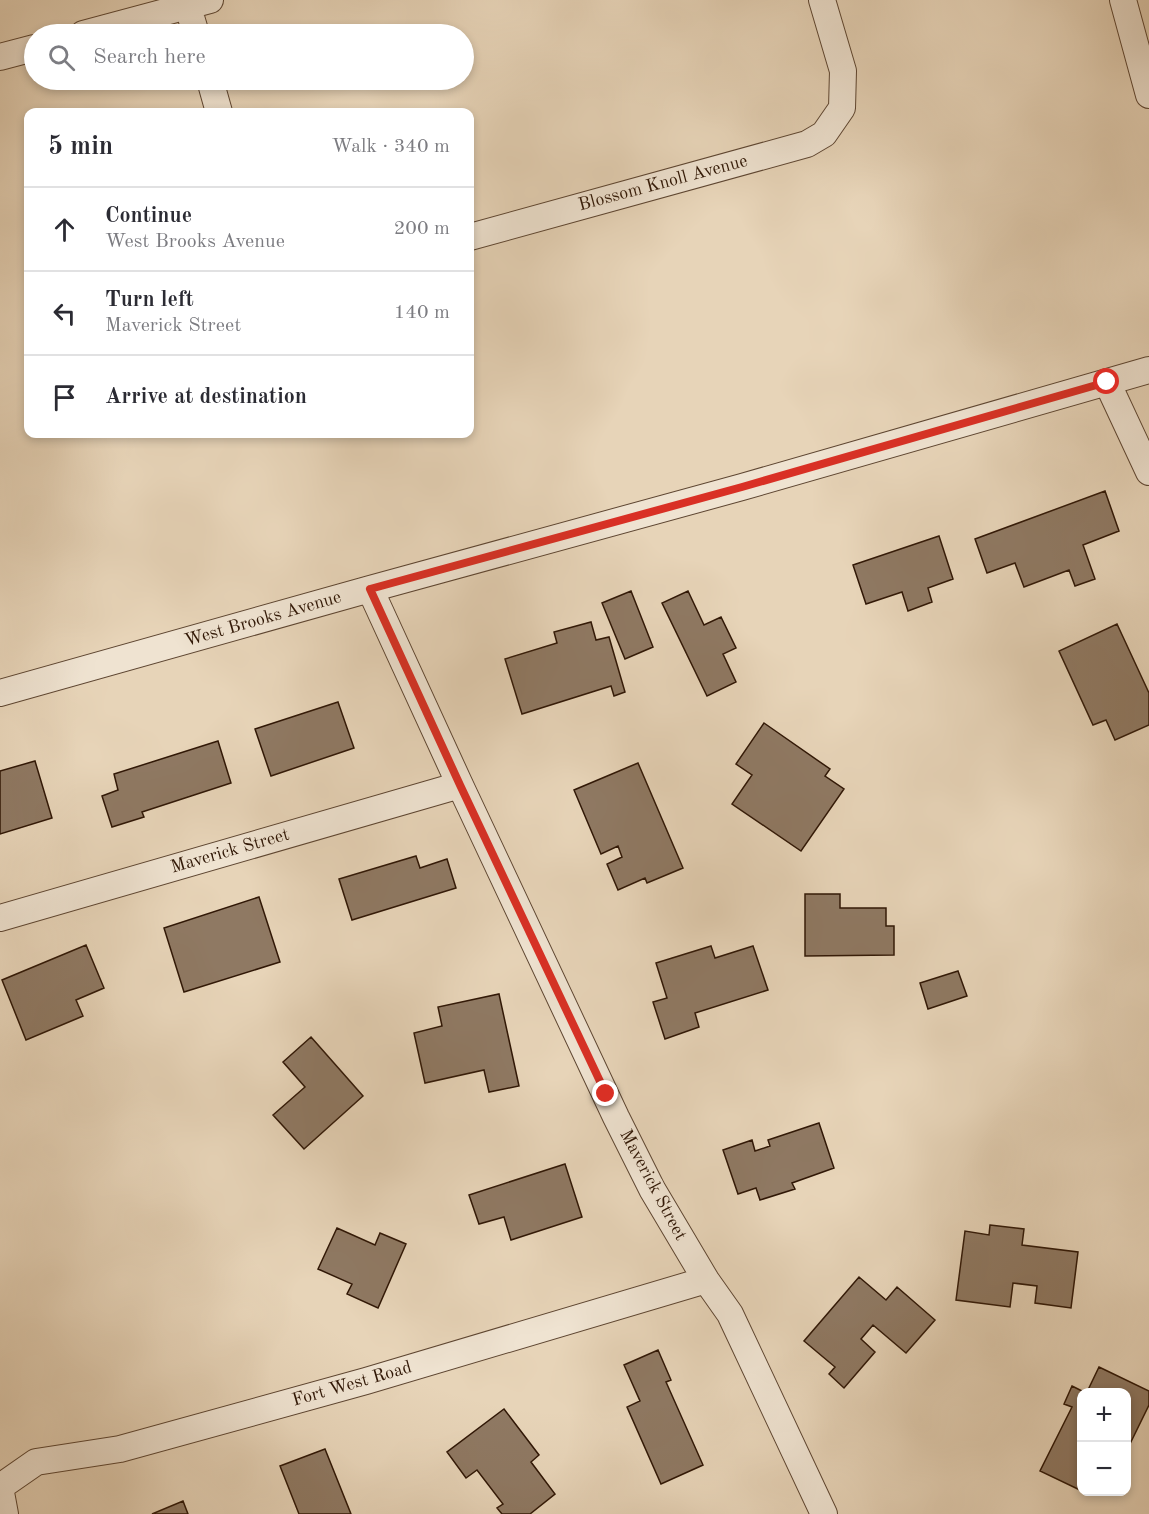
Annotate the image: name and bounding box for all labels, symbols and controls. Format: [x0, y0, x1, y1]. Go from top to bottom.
search box [24, 24, 474, 90]
icon: search [45, 41, 78, 74]
text: Search here [93, 46, 206, 68]
text: 5 min [48, 134, 113, 160]
text: Walk · 340 m [331, 137, 450, 157]
street label: Blossom Knoll Avenue [576, 152, 750, 214]
text: Continue [105, 205, 192, 227]
icon: ahead [48, 213, 81, 246]
text: 200 m [394, 219, 450, 239]
text: West Brooks Avenue [105, 232, 285, 252]
text: Turn left [105, 289, 194, 311]
icon: left [48, 297, 81, 330]
text: 140 m [394, 303, 450, 323]
text: Maverick Street [105, 316, 241, 336]
route start [1093, 368, 1119, 394]
icon: arrive [48, 381, 81, 414]
text: Arrive at destination [105, 386, 307, 408]
street label: West Brooks Avenue [183, 588, 343, 650]
street label: Maverick Street [169, 825, 291, 877]
route end [592, 1080, 618, 1106]
street label: Maverick Street [616, 1127, 690, 1243]
street label: Fort West Road [290, 1358, 414, 1410]
map controls [1077, 1388, 1131, 1496]
button: + [1077, 1388, 1131, 1442]
button: − [1077, 1442, 1131, 1496]

